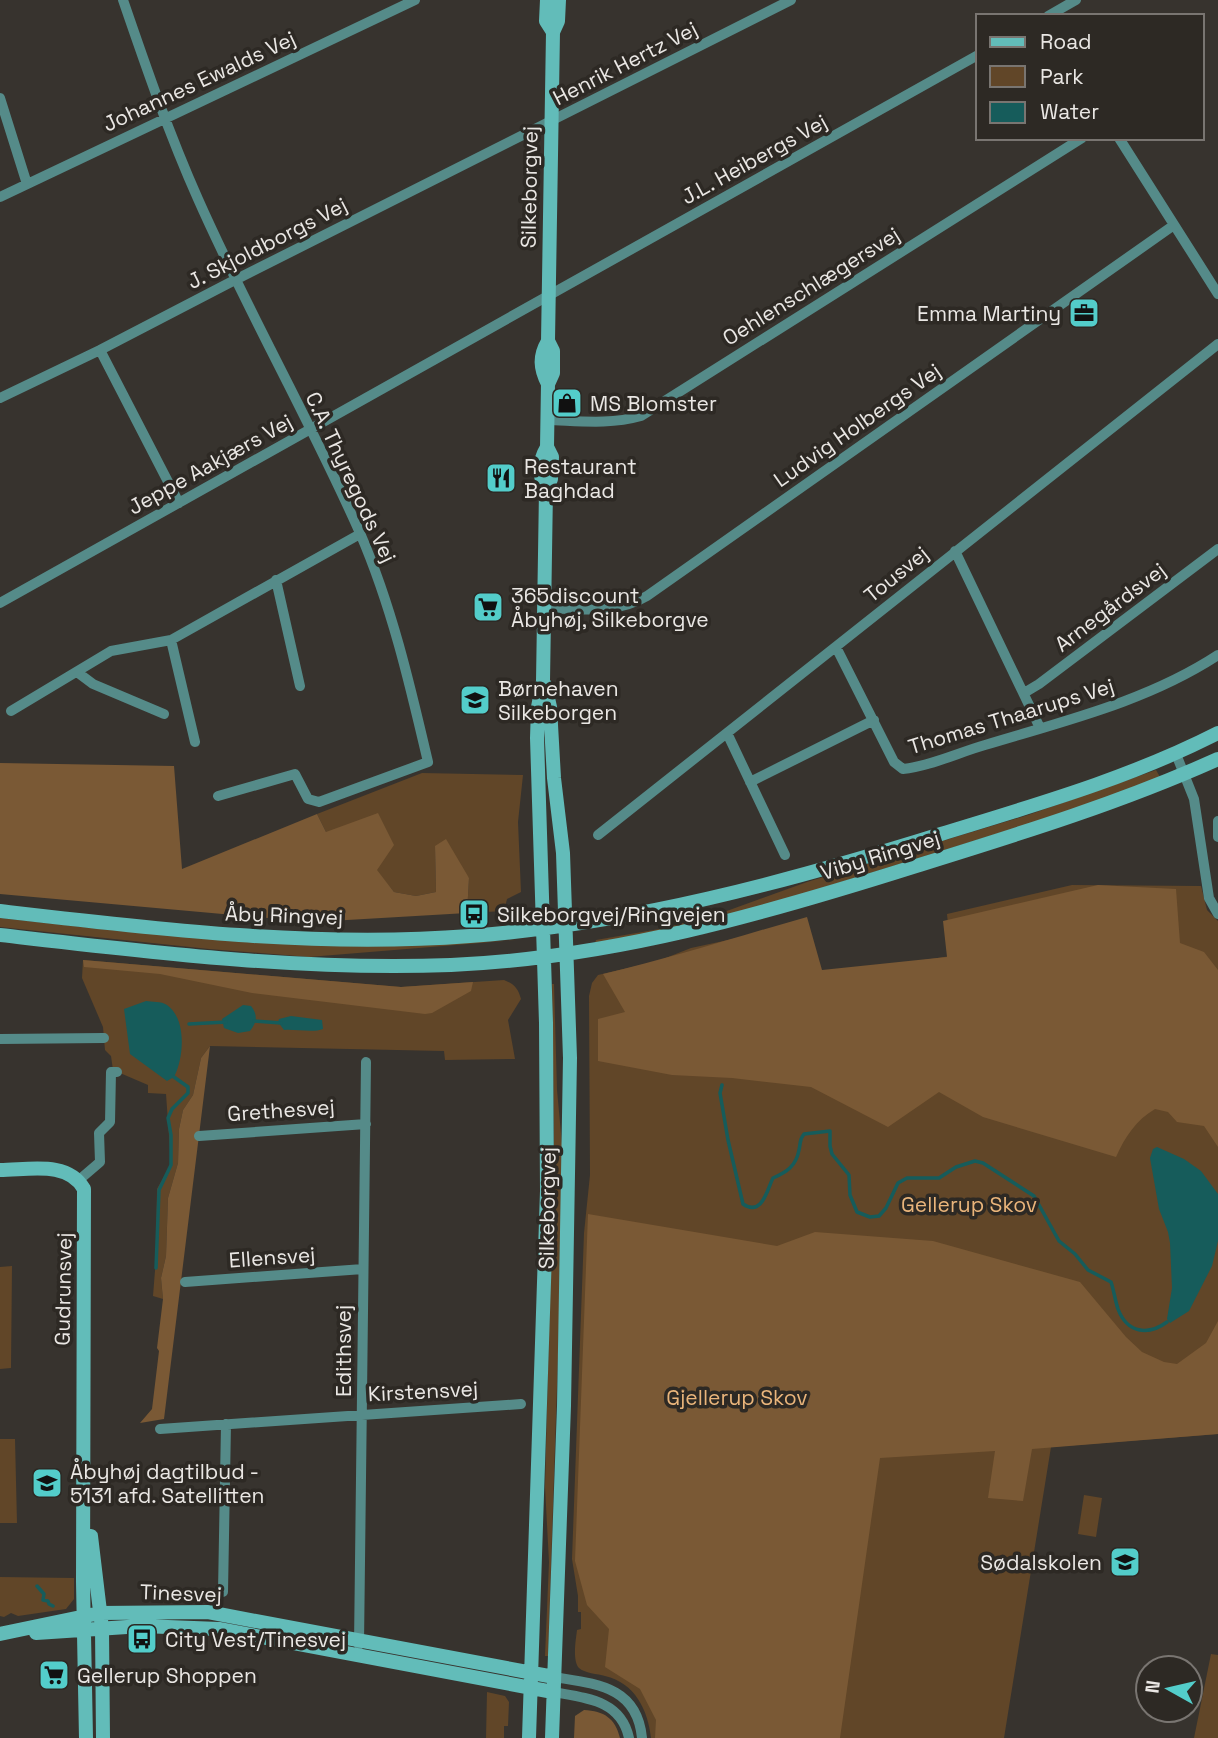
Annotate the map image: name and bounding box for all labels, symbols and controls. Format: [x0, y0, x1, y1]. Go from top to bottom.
legend [976, 14, 1204, 140]
street label: Henrik Hertz Vej [548, 15, 702, 111]
street label: Johannes Ewalds Vej [98, 24, 300, 138]
text: Road [1040, 28, 1092, 55]
text: Park [1040, 63, 1084, 90]
text: Water [1040, 98, 1099, 125]
street label: J.L. Heibergs Vej [676, 108, 832, 210]
street label: Silkeborgvej [514, 126, 544, 248]
street label: J. Skjoldborgs Vej [183, 191, 351, 295]
street label: Oehlenschlægersvej [717, 221, 905, 351]
office icon: Emma Martiny [1067, 296, 1101, 330]
place label: Emma Martiny [917, 300, 1061, 327]
street label: Ludvig Holbergs Vej [768, 357, 946, 493]
shop icon: MS Blomster [550, 386, 584, 420]
street label: C.A. Thyregods Vej [300, 387, 402, 567]
place label: MS Blomster [590, 390, 717, 417]
street label: Jeppe Aakjærs Vej [123, 408, 297, 520]
place label: Restaurant Baghdad [524, 453, 637, 504]
restaurant icon: Restaurant Baghdad [484, 461, 518, 495]
street label: Tousvej [858, 540, 934, 608]
street label: Arnegårdsvej [1049, 556, 1171, 658]
place label: 365discount Åbyhøj, Silkeborgve [511, 582, 709, 633]
supermarket icon: 365discount Åbyhøj, Silkeborgve [471, 590, 505, 624]
street label: Thomas Thaarups Vej [905, 672, 1117, 760]
place label: Børnehaven Silkeborgen [498, 675, 619, 726]
school or university icon: Børnehaven Silkeborgen [458, 683, 492, 717]
street label: Viby Ringvej [817, 824, 943, 886]
bus stop icon: Silkeborgvej/Ringvejen [457, 897, 491, 931]
street label: Åby Ringvej [224, 899, 344, 931]
place label: Silkeborgvej/Ringvejen [497, 901, 726, 928]
street label: Grethesvej [226, 1093, 336, 1127]
street label: Silkeborgvej [532, 1147, 562, 1269]
park label: Gellerup Skov [901, 1191, 1037, 1218]
street label: Gudrunsvej [49, 1232, 77, 1346]
street label: Ellensvej [228, 1241, 316, 1273]
street label: Edithsvej [330, 1305, 357, 1397]
street label: Kirstensvej [367, 1375, 479, 1407]
park label: Gjellerup Skov [666, 1384, 808, 1411]
place label: Åbyhøj dagtilbud - 5131 afd. Satellitten [70, 1458, 265, 1509]
school or university icon: Åbyhøj dagtilbud - 5131 afd. Satellitten [30, 1466, 64, 1500]
school or university icon: Sødalskolen [1108, 1545, 1142, 1579]
place label: Sødalskolen [980, 1549, 1102, 1576]
street label: Tinesvej [140, 1578, 222, 1608]
bus stop icon: City Vest/Tinesvej [125, 1622, 159, 1656]
place label: City Vest/Tinesvej [165, 1626, 346, 1653]
north arrow [1134, 1654, 1204, 1724]
supermarket icon: Gellerup Shoppen [37, 1658, 71, 1692]
place label: Gellerup Shoppen [77, 1662, 257, 1689]
text: N [1139, 1679, 1166, 1695]

